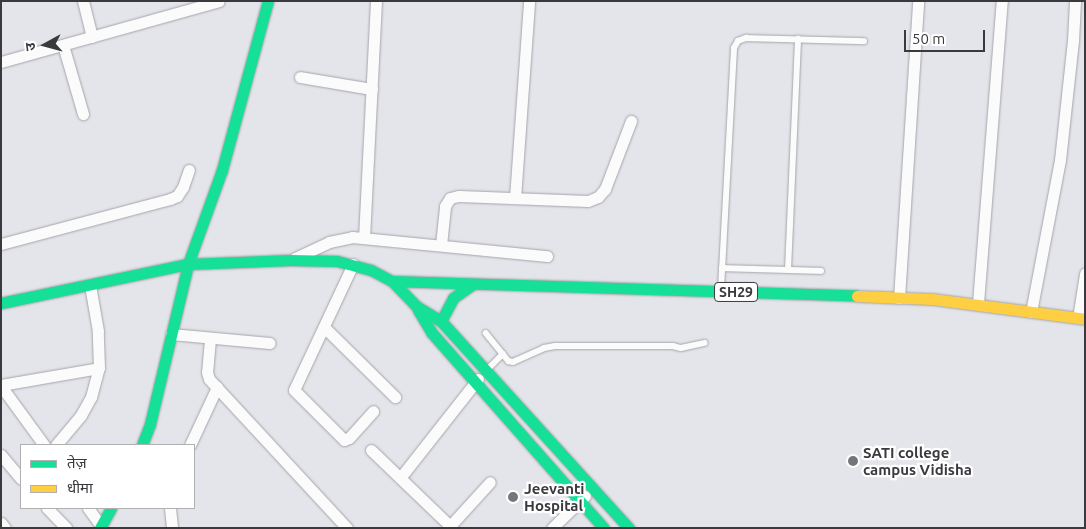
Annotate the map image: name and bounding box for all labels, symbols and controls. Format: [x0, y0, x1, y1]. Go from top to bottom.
north arrow [20, 20, 70, 70]
scale bar [906, 20, 987, 52]
text: 50 m [912, 30, 945, 47]
text: उ [22, 42, 39, 52]
road number: SH29 [714, 280, 758, 304]
place label: SATI college campus Vidisha [863, 443, 972, 478]
legend [20, 444, 195, 509]
text: तेज़ [67, 454, 87, 471]
marker: SATI college campus Vidisha [847, 455, 859, 467]
text: धीमा [67, 479, 93, 496]
place label: Jeevanti Hospital [524, 479, 585, 514]
marker: Jeevanti Hospital [506, 490, 520, 504]

